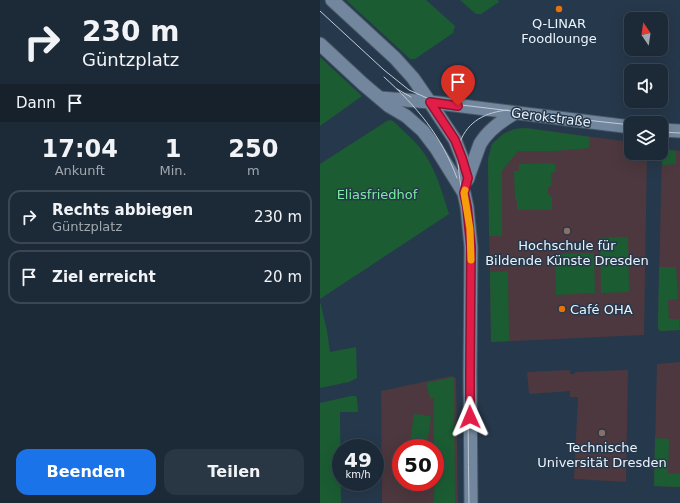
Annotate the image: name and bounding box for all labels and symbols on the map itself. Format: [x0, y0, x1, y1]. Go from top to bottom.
marker: Q-LINAR Foodlounge [554, 4, 564, 14]
north arrow [624, 12, 668, 56]
place label: Q-LINAR Foodlounge [521, 16, 597, 46]
pin [441, 65, 475, 106]
street label: Gerokstraße [510, 105, 592, 130]
park label: Eliasfriedhof [337, 187, 418, 202]
marker: Hochschule für Bildende Künste Dresden [562, 226, 572, 236]
place label: Hochschule für Bildende Künste Dresden [485, 238, 649, 268]
place label: Café OHA [570, 302, 633, 317]
marker: Café OHA [557, 304, 567, 314]
position arrow [449, 396, 491, 438]
marker: Technische Universität Dresden [597, 428, 607, 438]
speed limit sign: 50 [392, 439, 444, 491]
place label: Technische Universität Dresden [537, 440, 667, 470]

